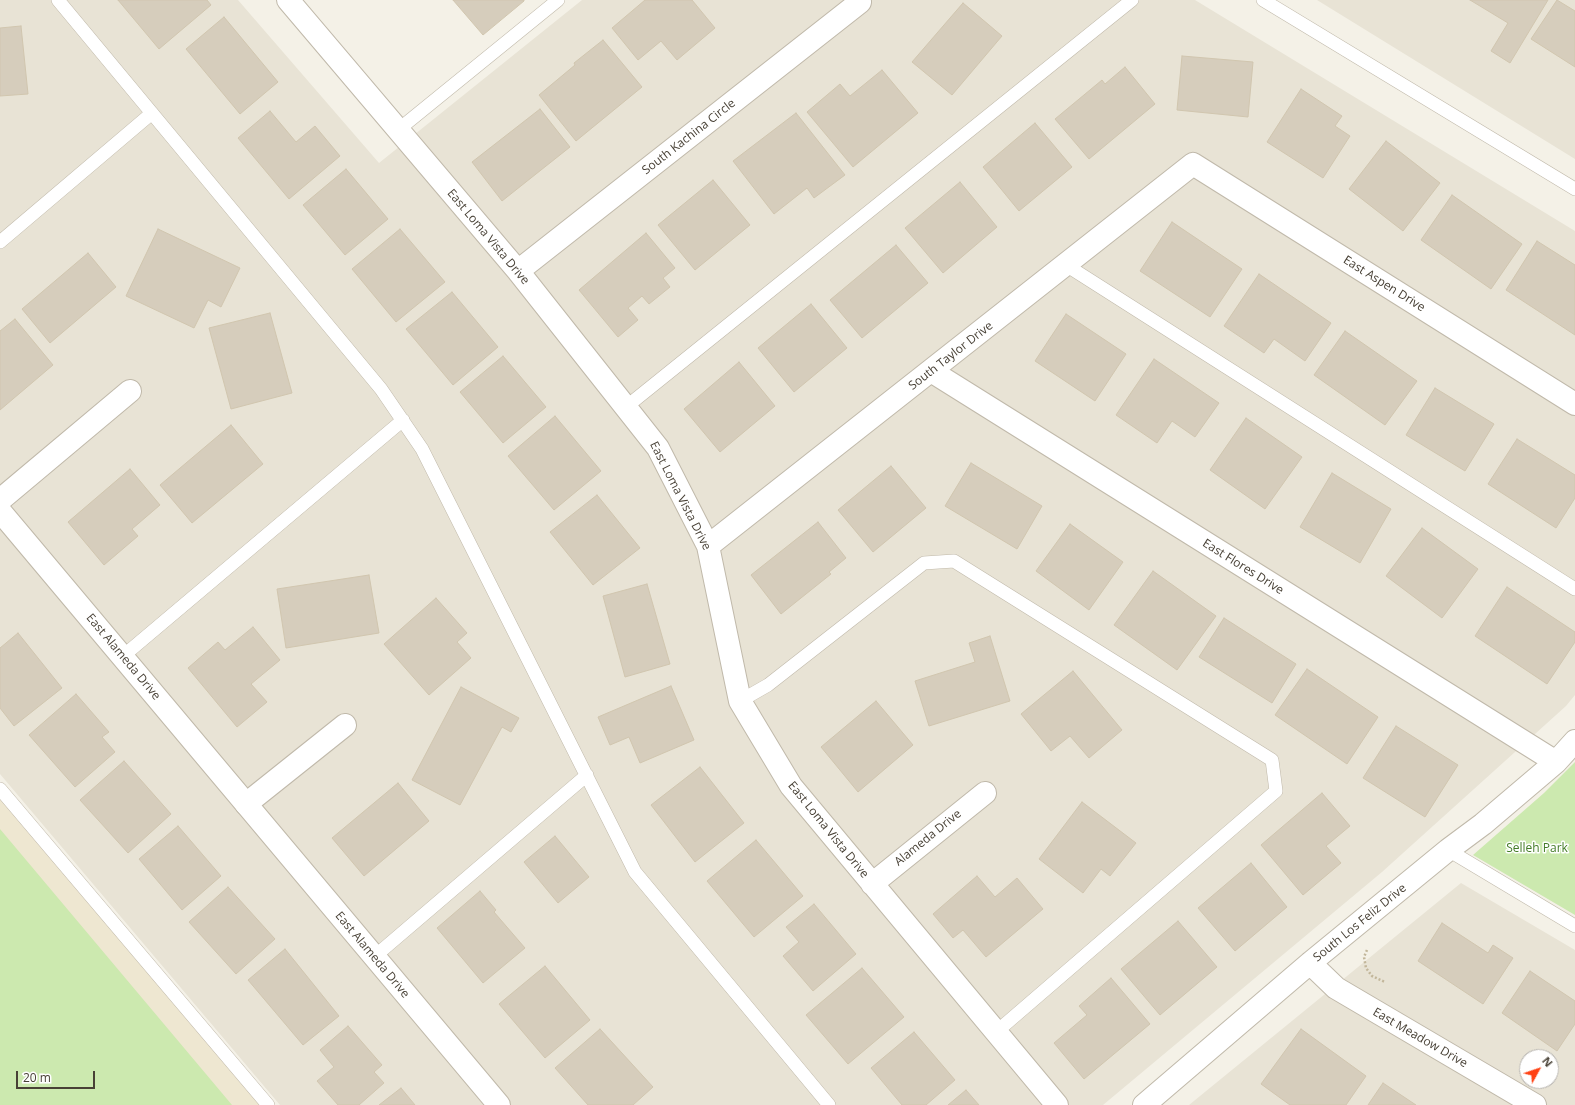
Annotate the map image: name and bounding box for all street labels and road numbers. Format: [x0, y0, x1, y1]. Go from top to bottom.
street label: South Kachina Circle [640, 96, 738, 178]
street label: East Loma Vista Drive [444, 186, 532, 288]
street label: East Aspen Drive [1340, 253, 1428, 315]
street label: South Taylor Drive [906, 319, 996, 393]
street label: East Loma Vista Drive [646, 439, 714, 553]
street label: East Flores Drive [1200, 536, 1286, 598]
street label: East Alameda Drive [83, 611, 163, 703]
street label: East Loma Vista Drive [785, 779, 871, 881]
street label: Alameda Drive [892, 807, 964, 869]
street label: South Los Feliz Drive [1311, 881, 1409, 965]
street label: East Alameda Drive [332, 909, 412, 1001]
street label: East Meadow Drive [1370, 1005, 1470, 1071]

